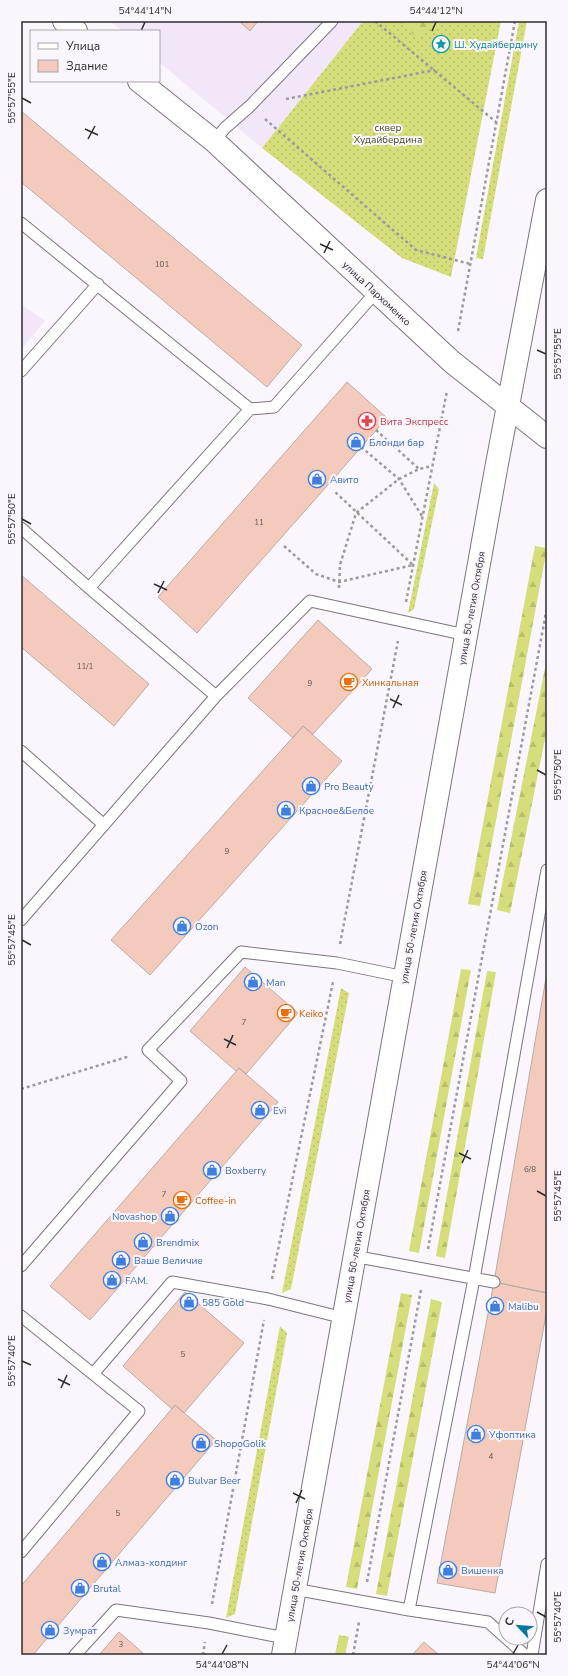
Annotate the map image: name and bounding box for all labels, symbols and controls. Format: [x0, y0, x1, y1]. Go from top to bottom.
text: 54°44'14"N [118, 4, 172, 18]
text: 54°44'12"N [409, 4, 463, 18]
legend [30, 30, 160, 82]
place icon: Ш. Худайбердину [431, 34, 451, 54]
text: Улица [65, 38, 100, 54]
place label: Ш. Худайбердину [454, 38, 539, 52]
text: Здание [66, 58, 108, 74]
text: 55°57'55"E [5, 72, 19, 124]
park label: сквер Худайбердина [354, 121, 422, 147]
street label: улица Пархоменко [339, 258, 414, 329]
house number: 101 [155, 259, 169, 270]
text: 55°57'55"E [551, 328, 565, 380]
pharmacy icon: Вита Экспресс [357, 411, 377, 431]
place label: Вита Экспресс [380, 415, 449, 429]
shop icon: Блонди бар [346, 432, 366, 452]
place label: Блонди бар [369, 436, 424, 450]
shop icon: Авито [307, 469, 327, 489]
place label: Авито [330, 473, 359, 487]
text: 55°57'50"E [5, 493, 19, 545]
house number: 11 [254, 517, 264, 528]
street label: улица 50-летия Октября [455, 550, 489, 666]
house number: 11/1 [77, 661, 94, 672]
cafe icon: Хинкальная [339, 672, 359, 692]
place label: Хинкальная [362, 676, 419, 690]
house number: 9 [308, 678, 313, 689]
text: 55°57'50"E [551, 749, 565, 801]
shop icon: Pro Beauty [301, 776, 321, 796]
place label: Pro Beauty [324, 780, 374, 794]
shop icon: Красное&Белое [276, 800, 296, 820]
place label: Красное&Белое [299, 804, 374, 818]
house number: 9 [225, 846, 230, 857]
street label: улица 50-летия Октября [397, 869, 431, 985]
text: 55°57'45"E [5, 914, 19, 966]
shop icon: Ozon [172, 916, 192, 936]
place label: Ozon [195, 920, 218, 934]
shop icon: Man [243, 972, 263, 992]
place label: Man [266, 976, 286, 990]
cafe icon: Keiko [276, 1003, 296, 1023]
place label: Keiko [299, 1007, 324, 1021]
house number: 7 [242, 1017, 247, 1028]
shop icon: Evi [250, 1100, 270, 1120]
place label: Evi [273, 1104, 286, 1118]
shop icon: Boxberry [202, 1160, 222, 1180]
place label: Boxberry [225, 1164, 267, 1178]
house number: 6/8 [524, 1164, 536, 1175]
text: 55°57'45"E [551, 1170, 565, 1222]
street label: улица 50-летия Октября [340, 1188, 374, 1304]
house number: 7 [162, 1189, 167, 1200]
cafe icon: Coffee-in [172, 1190, 192, 1210]
place label: Coffee-in [195, 1194, 236, 1208]
shop icon: Novashop [160, 1206, 180, 1226]
place label: Novashop [112, 1210, 157, 1224]
shop icon: Brendmix [133, 1232, 153, 1252]
place label: Brendmix [156, 1236, 200, 1250]
shop icon: Ваше Величие [111, 1250, 131, 1270]
place label: Ваше Величие [134, 1254, 203, 1268]
shop icon: FAM. [102, 1270, 122, 1290]
place label: FAM. [125, 1274, 148, 1288]
shop icon: 585 Gold [179, 1292, 199, 1312]
place label: 585 Gold [202, 1296, 244, 1310]
shop icon: Malibu [485, 1296, 505, 1316]
place label: Malibu [508, 1300, 539, 1314]
text: 55°57'40"E [5, 1335, 19, 1387]
house number: 5 [181, 1349, 186, 1360]
shop icon: Уфоптика [466, 1424, 486, 1444]
place label: Уфоптика [488, 1428, 536, 1442]
shop icon: ShopoGolik [191, 1433, 211, 1453]
place label: ShopoGolik [214, 1437, 267, 1451]
house number: 4 [489, 1451, 494, 1462]
shop icon: Bulvar Beer [165, 1470, 185, 1490]
place label: Bulvar Beer [188, 1474, 241, 1488]
street label: улица 50-летия Октября [283, 1507, 317, 1623]
house number: 5 [116, 1508, 121, 1519]
shop icon: Алмаз-холдинг [92, 1552, 112, 1572]
place label: Алмаз-холдинг [115, 1556, 188, 1570]
shop icon: Вишенка [438, 1560, 458, 1580]
place label: Вишенка [461, 1564, 504, 1578]
shop icon: Brutal [70, 1578, 90, 1598]
place label: Brutal [93, 1582, 121, 1596]
text: 55°57'40"E [551, 1591, 565, 1643]
north arrow [498, 1606, 538, 1646]
text: С [501, 1615, 518, 1628]
shop icon: Зумрат [40, 1620, 60, 1640]
place label: Зумрат [63, 1624, 98, 1638]
house number: 3 [119, 1639, 124, 1650]
text: 54°44'08"N [195, 1658, 249, 1672]
text: 54°44'06"N [486, 1658, 540, 1672]

